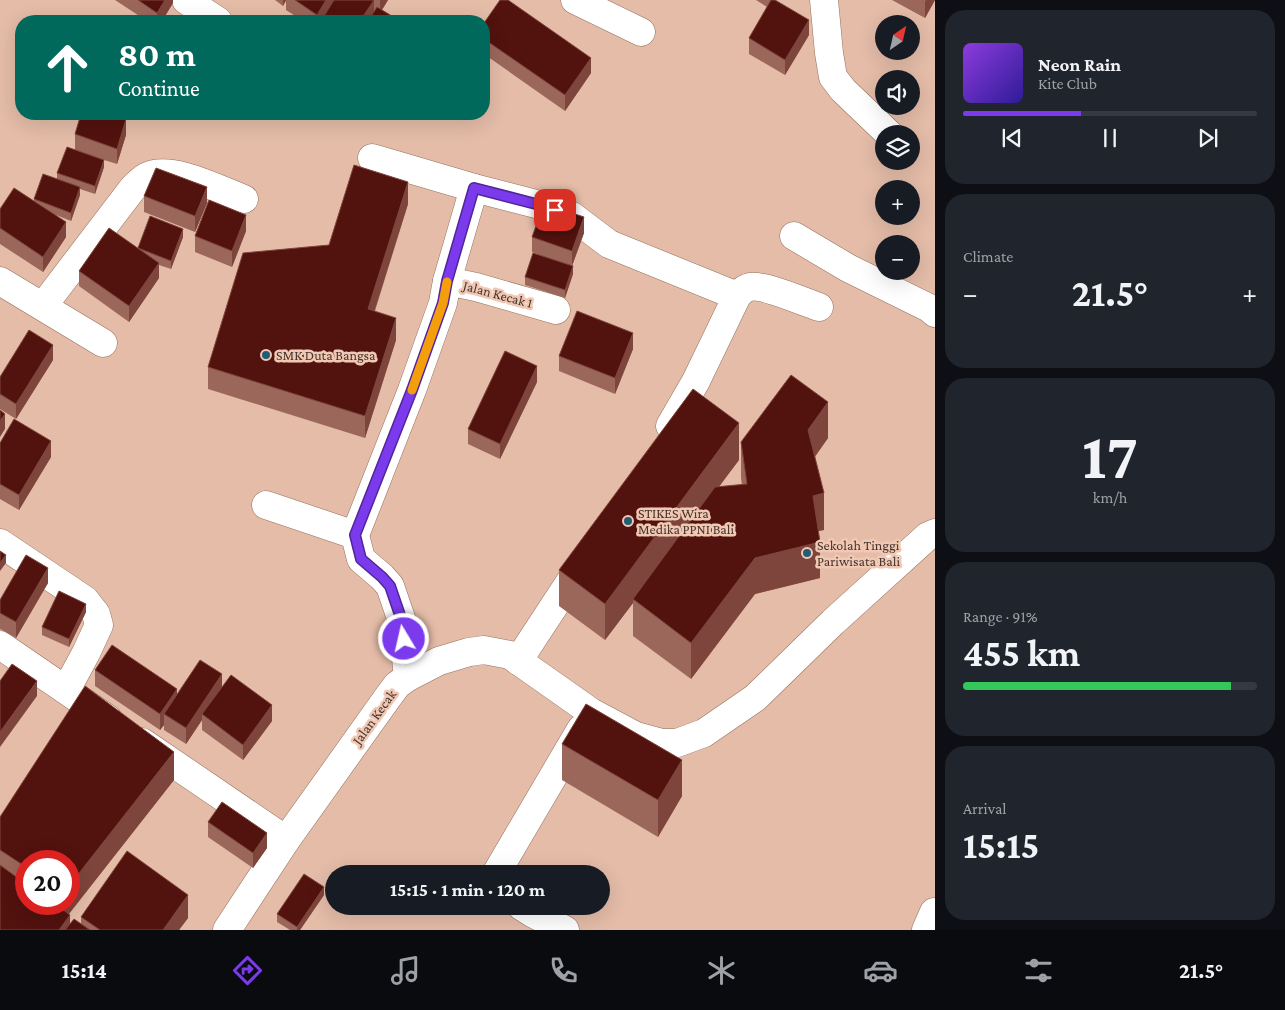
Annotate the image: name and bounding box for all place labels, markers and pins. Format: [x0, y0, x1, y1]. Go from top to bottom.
pin [534, 189, 576, 231]
place label: SMK Duta Bangsa [276, 347, 376, 363]
marker: SMK Duta Bangsa [260, 349, 272, 361]
place label: STIKES Wira Medika PPNI Bali [638, 505, 734, 537]
marker: STIKES Wira Medika PPNI Bali [622, 515, 634, 527]
place label: Sekolah Tinggi Pariwisata Bali [817, 537, 900, 569]
marker: Sekolah Tinggi Pariwisata Bali [801, 547, 813, 559]

